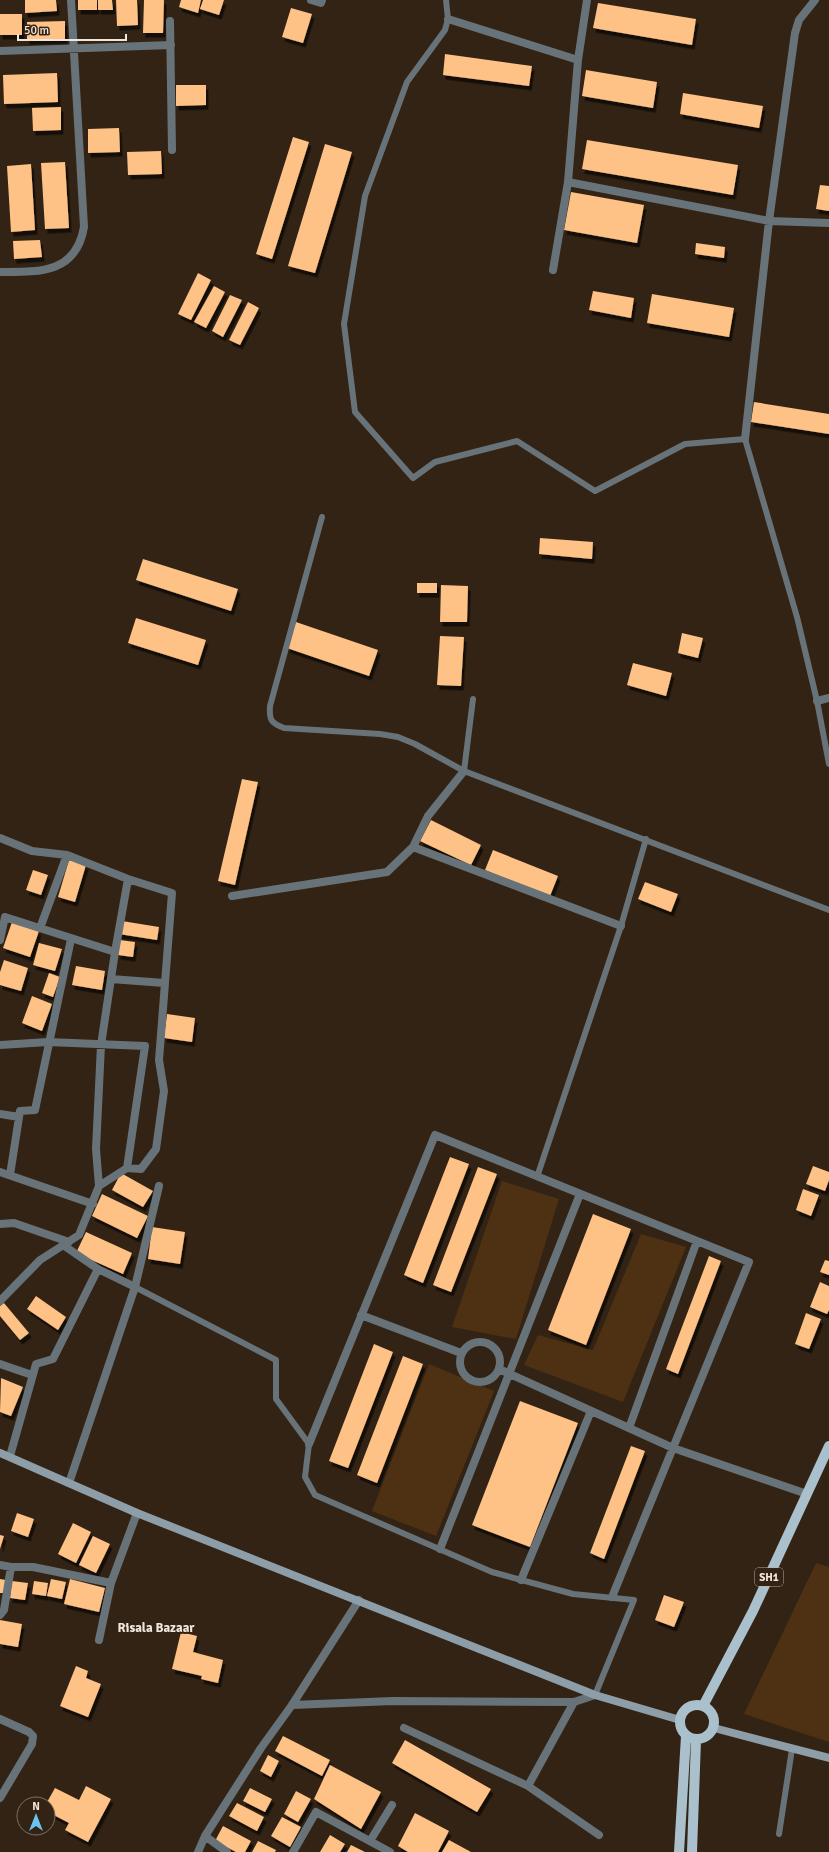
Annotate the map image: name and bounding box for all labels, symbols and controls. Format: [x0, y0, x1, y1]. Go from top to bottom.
scale bar [18, 16, 126, 42]
text: 50 m [24, 23, 49, 38]
road number: SH1 [755, 1568, 783, 1586]
district label: Risala Bazaar [118, 1620, 195, 1636]
north arrow [16, 1796, 56, 1836]
text: N [32, 1800, 40, 1813]

